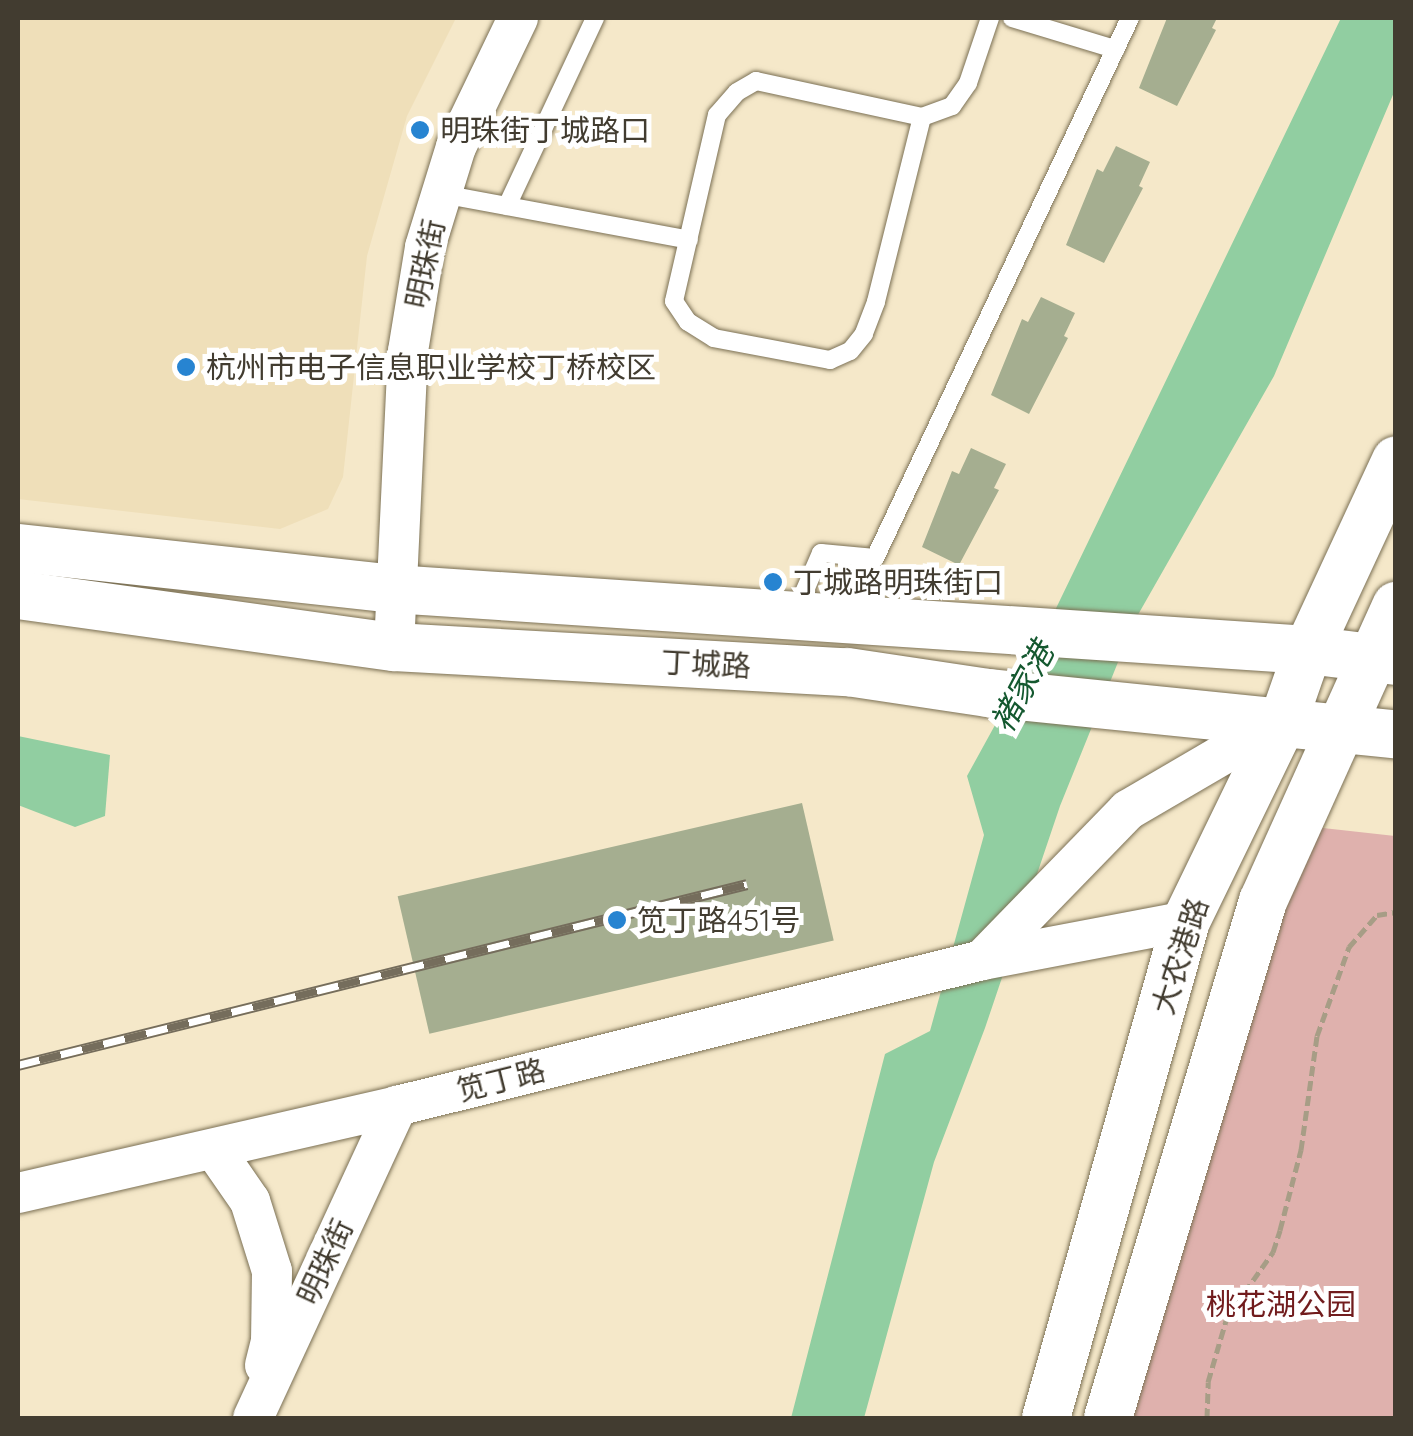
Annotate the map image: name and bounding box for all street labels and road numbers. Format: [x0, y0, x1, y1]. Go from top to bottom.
street label: 明珠街 [398, 216, 452, 312]
street label: 丁城路 [660, 644, 752, 684]
street label: 大农港路 [1144, 893, 1216, 1019]
street label: 笕丁路 [453, 1052, 549, 1108]
street label: 明珠街 [290, 1214, 360, 1310]

